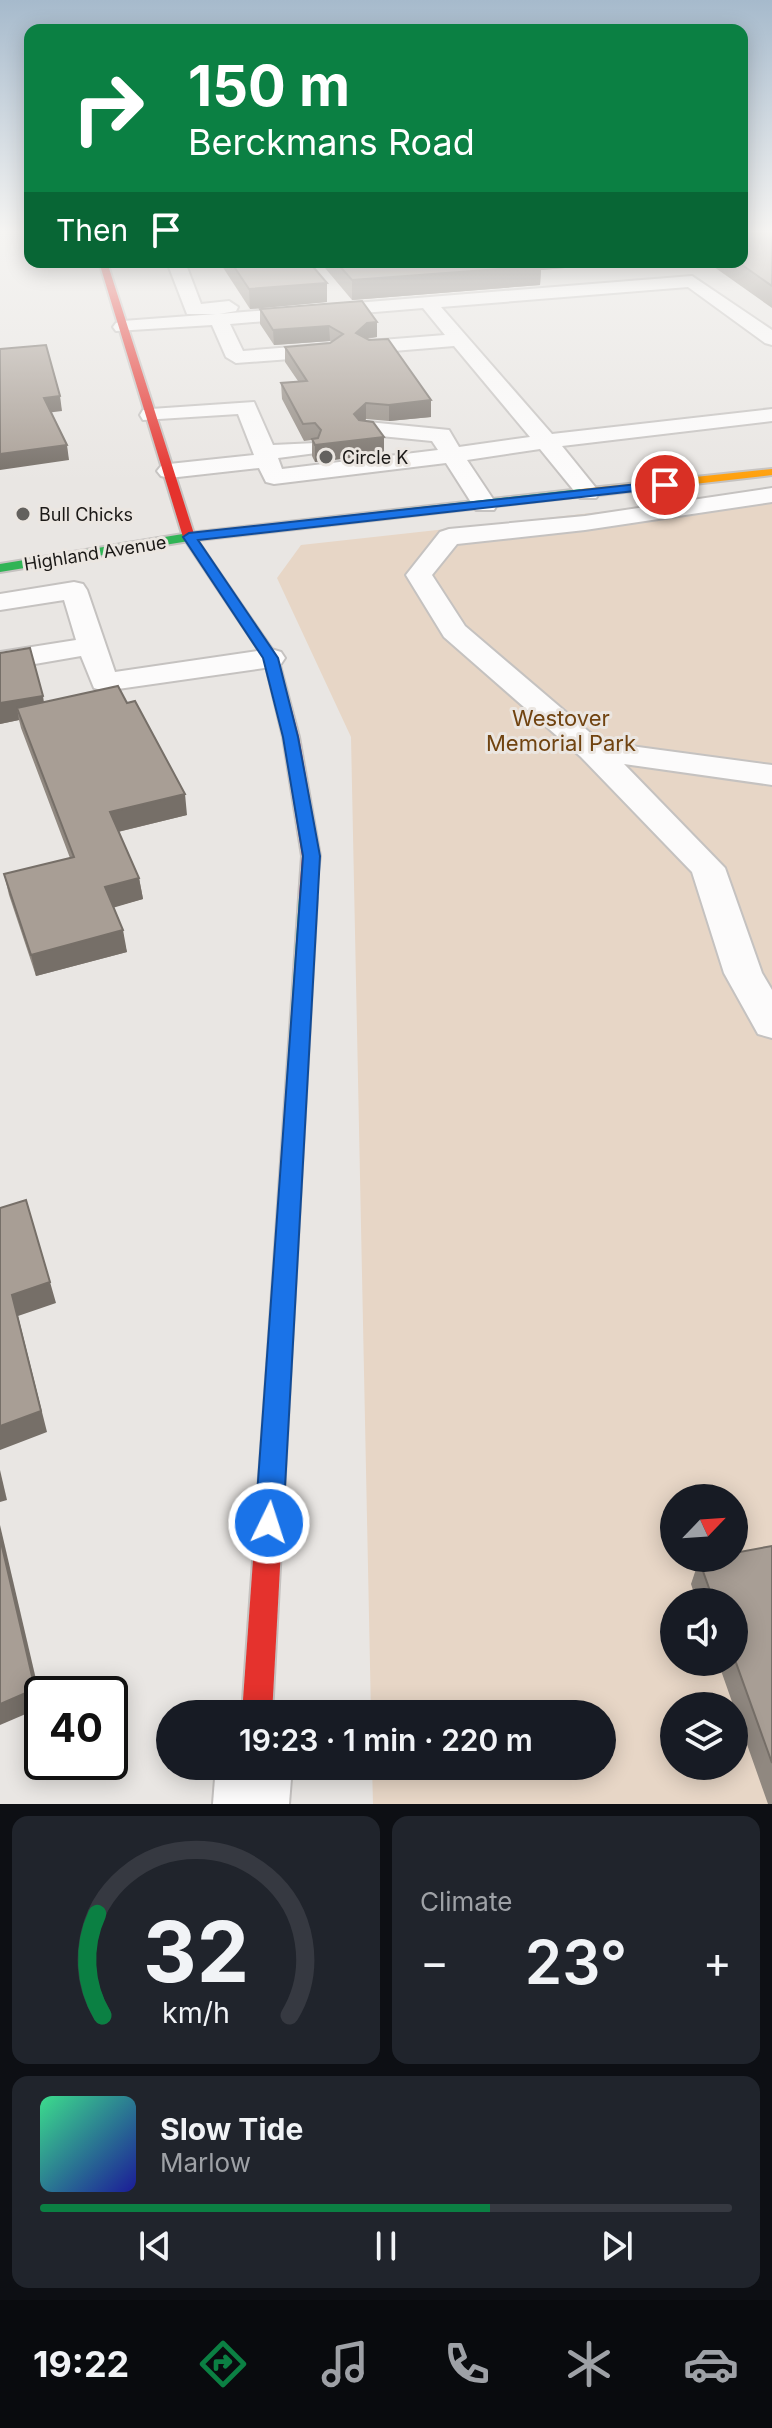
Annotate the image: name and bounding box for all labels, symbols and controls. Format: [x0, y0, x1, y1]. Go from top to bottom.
text: 150 m [188, 52, 350, 120]
icon: right [56, 56, 160, 160]
text: Berckmans Road [188, 120, 475, 164]
icon: arrive [144, 208, 188, 252]
text: Then [56, 212, 128, 248]
place label: Circle K [342, 447, 408, 468]
marker: Circle K [317, 448, 335, 466]
pin [631, 451, 699, 519]
icon: arrive [643, 463, 687, 507]
place label: Bull Chicks [39, 504, 133, 525]
marker: Bull Chicks [14, 505, 32, 523]
street label: Highland Avenue [22, 531, 168, 575]
park label: Westover Memorial Park [486, 705, 636, 756]
position arrow [227, 1481, 311, 1565]
north arrow [660, 1484, 748, 1572]
map controls [660, 1484, 748, 1780]
button: sound [660, 1588, 748, 1676]
speed limit sign: 40 [24, 1676, 128, 1780]
button: layers [660, 1692, 748, 1780]
text: 19:23 · 1 min · 220 m [239, 1722, 533, 1758]
text: Climate [420, 1886, 512, 1917]
text: 32 [143, 1901, 249, 2002]
text: 23° [525, 1926, 627, 1998]
text: − [420, 1935, 449, 1989]
text: + [703, 1935, 732, 1989]
text: km/h [162, 1995, 230, 2030]
text: Slow Tide [160, 2111, 303, 2147]
text: Marlow [160, 2147, 251, 2178]
icon: previous [133, 2224, 177, 2268]
icon: pause [364, 2224, 408, 2268]
icon: next [595, 2224, 639, 2268]
icon: directions [195, 2336, 251, 2392]
icon: music [317, 2336, 373, 2392]
icon: phone [439, 2336, 495, 2392]
icon: climate [561, 2336, 617, 2392]
icon: car [683, 2336, 739, 2392]
text: 19:22 [33, 2342, 129, 2386]

